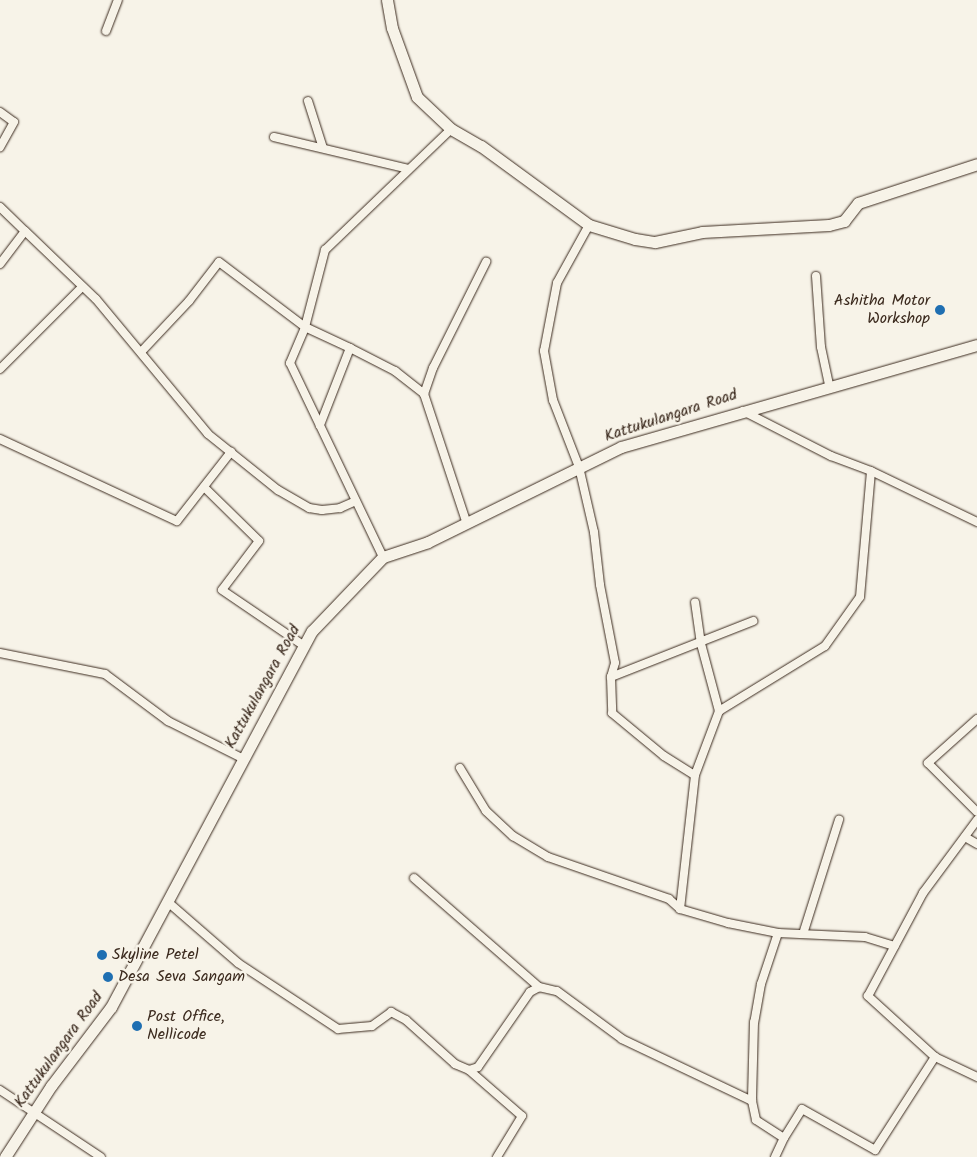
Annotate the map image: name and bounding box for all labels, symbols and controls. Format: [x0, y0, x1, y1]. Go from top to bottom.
place label: Ashitha Motor Workshop [834, 291, 930, 329]
marker: Ashitha Motor Workshop [934, 304, 946, 316]
street label: Kattukulangara Road [602, 385, 740, 447]
street label: Kattukulangara Road [221, 622, 305, 752]
place label: Skyline Petel [112, 945, 199, 965]
marker: Skyline Petel [96, 949, 108, 961]
place label: Desa Seva Sangam [118, 967, 245, 987]
marker: Desa Seva Sangam [102, 971, 114, 983]
street label: Kattukulangara Road [11, 988, 107, 1112]
place label: Post Office, Nellicode [147, 1007, 225, 1045]
marker: Post Office, Nellicode [131, 1020, 143, 1032]

